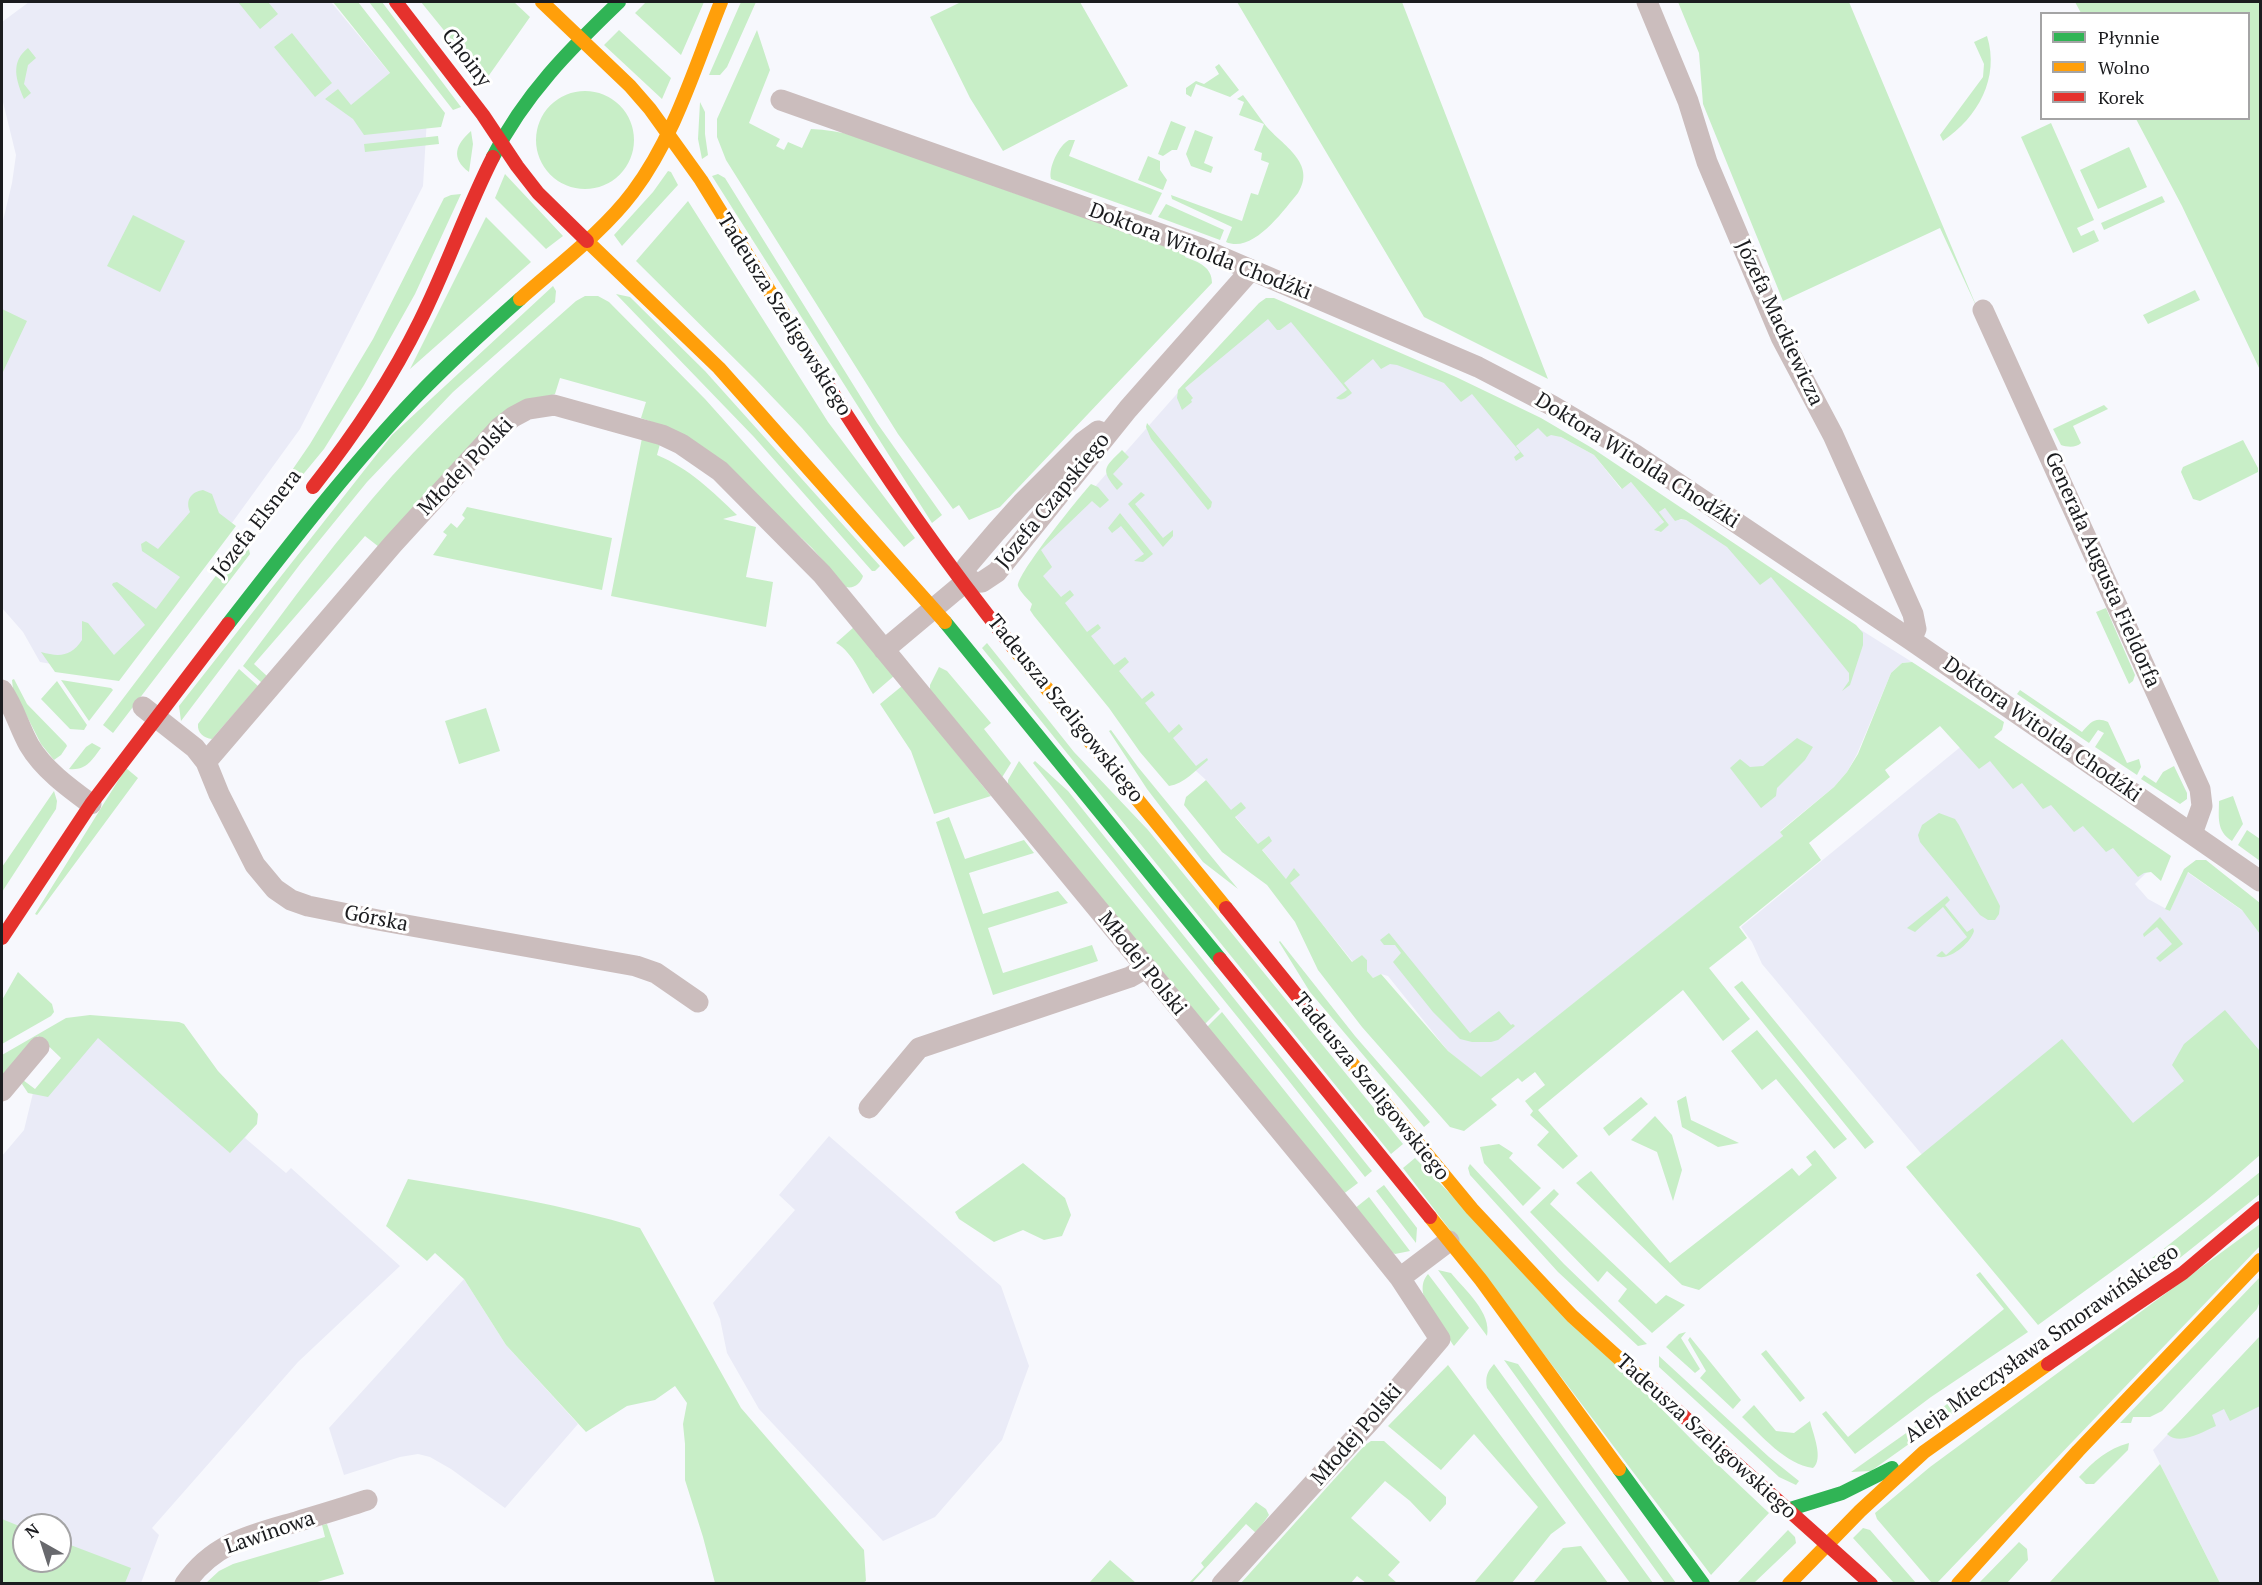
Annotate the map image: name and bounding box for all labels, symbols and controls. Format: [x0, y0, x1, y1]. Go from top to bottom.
legend [2040, 12, 2250, 120]
street label: Choiny [436, 24, 496, 92]
text: Płynnie [2098, 25, 2160, 49]
text: Wolno [2098, 55, 2150, 79]
text: Korek [2098, 85, 2144, 109]
street label: Doktora Witolda Chodźki [1085, 198, 1315, 306]
street label: Tadeusza Szeligowskiego [711, 209, 857, 421]
street label: Józefa Mackiewicza [1730, 236, 1828, 410]
street label: Doktora Witolda Chodźki [1530, 388, 1744, 534]
street label: Młodej Polski [413, 413, 519, 521]
street label: Józefa Czapskiego [991, 428, 1115, 574]
street label: Generała Augusta Fieldorfa [2039, 448, 2165, 692]
street label: Józefa Elsnera [207, 465, 307, 583]
street label: Tadeusza Szeligowskiego [982, 610, 1148, 808]
street label: Doktora Witolda Chodźki [1938, 652, 2146, 808]
street label: Górska [342, 900, 410, 938]
street label: Młodej Polski [1093, 907, 1191, 1021]
street label: Tadeusza Szeligowskiego [1288, 988, 1454, 1186]
street label: Aleja Mieczysława Smorawińskiego [1900, 1239, 2184, 1449]
street label: Tadeusza Szeligowskiego [1611, 1349, 1801, 1525]
street label: Młodej Polski [1306, 1379, 1408, 1491]
street label: Lawinowa [222, 1506, 318, 1560]
north arrow [12, 1513, 72, 1573]
text: N [20, 1518, 44, 1543]

